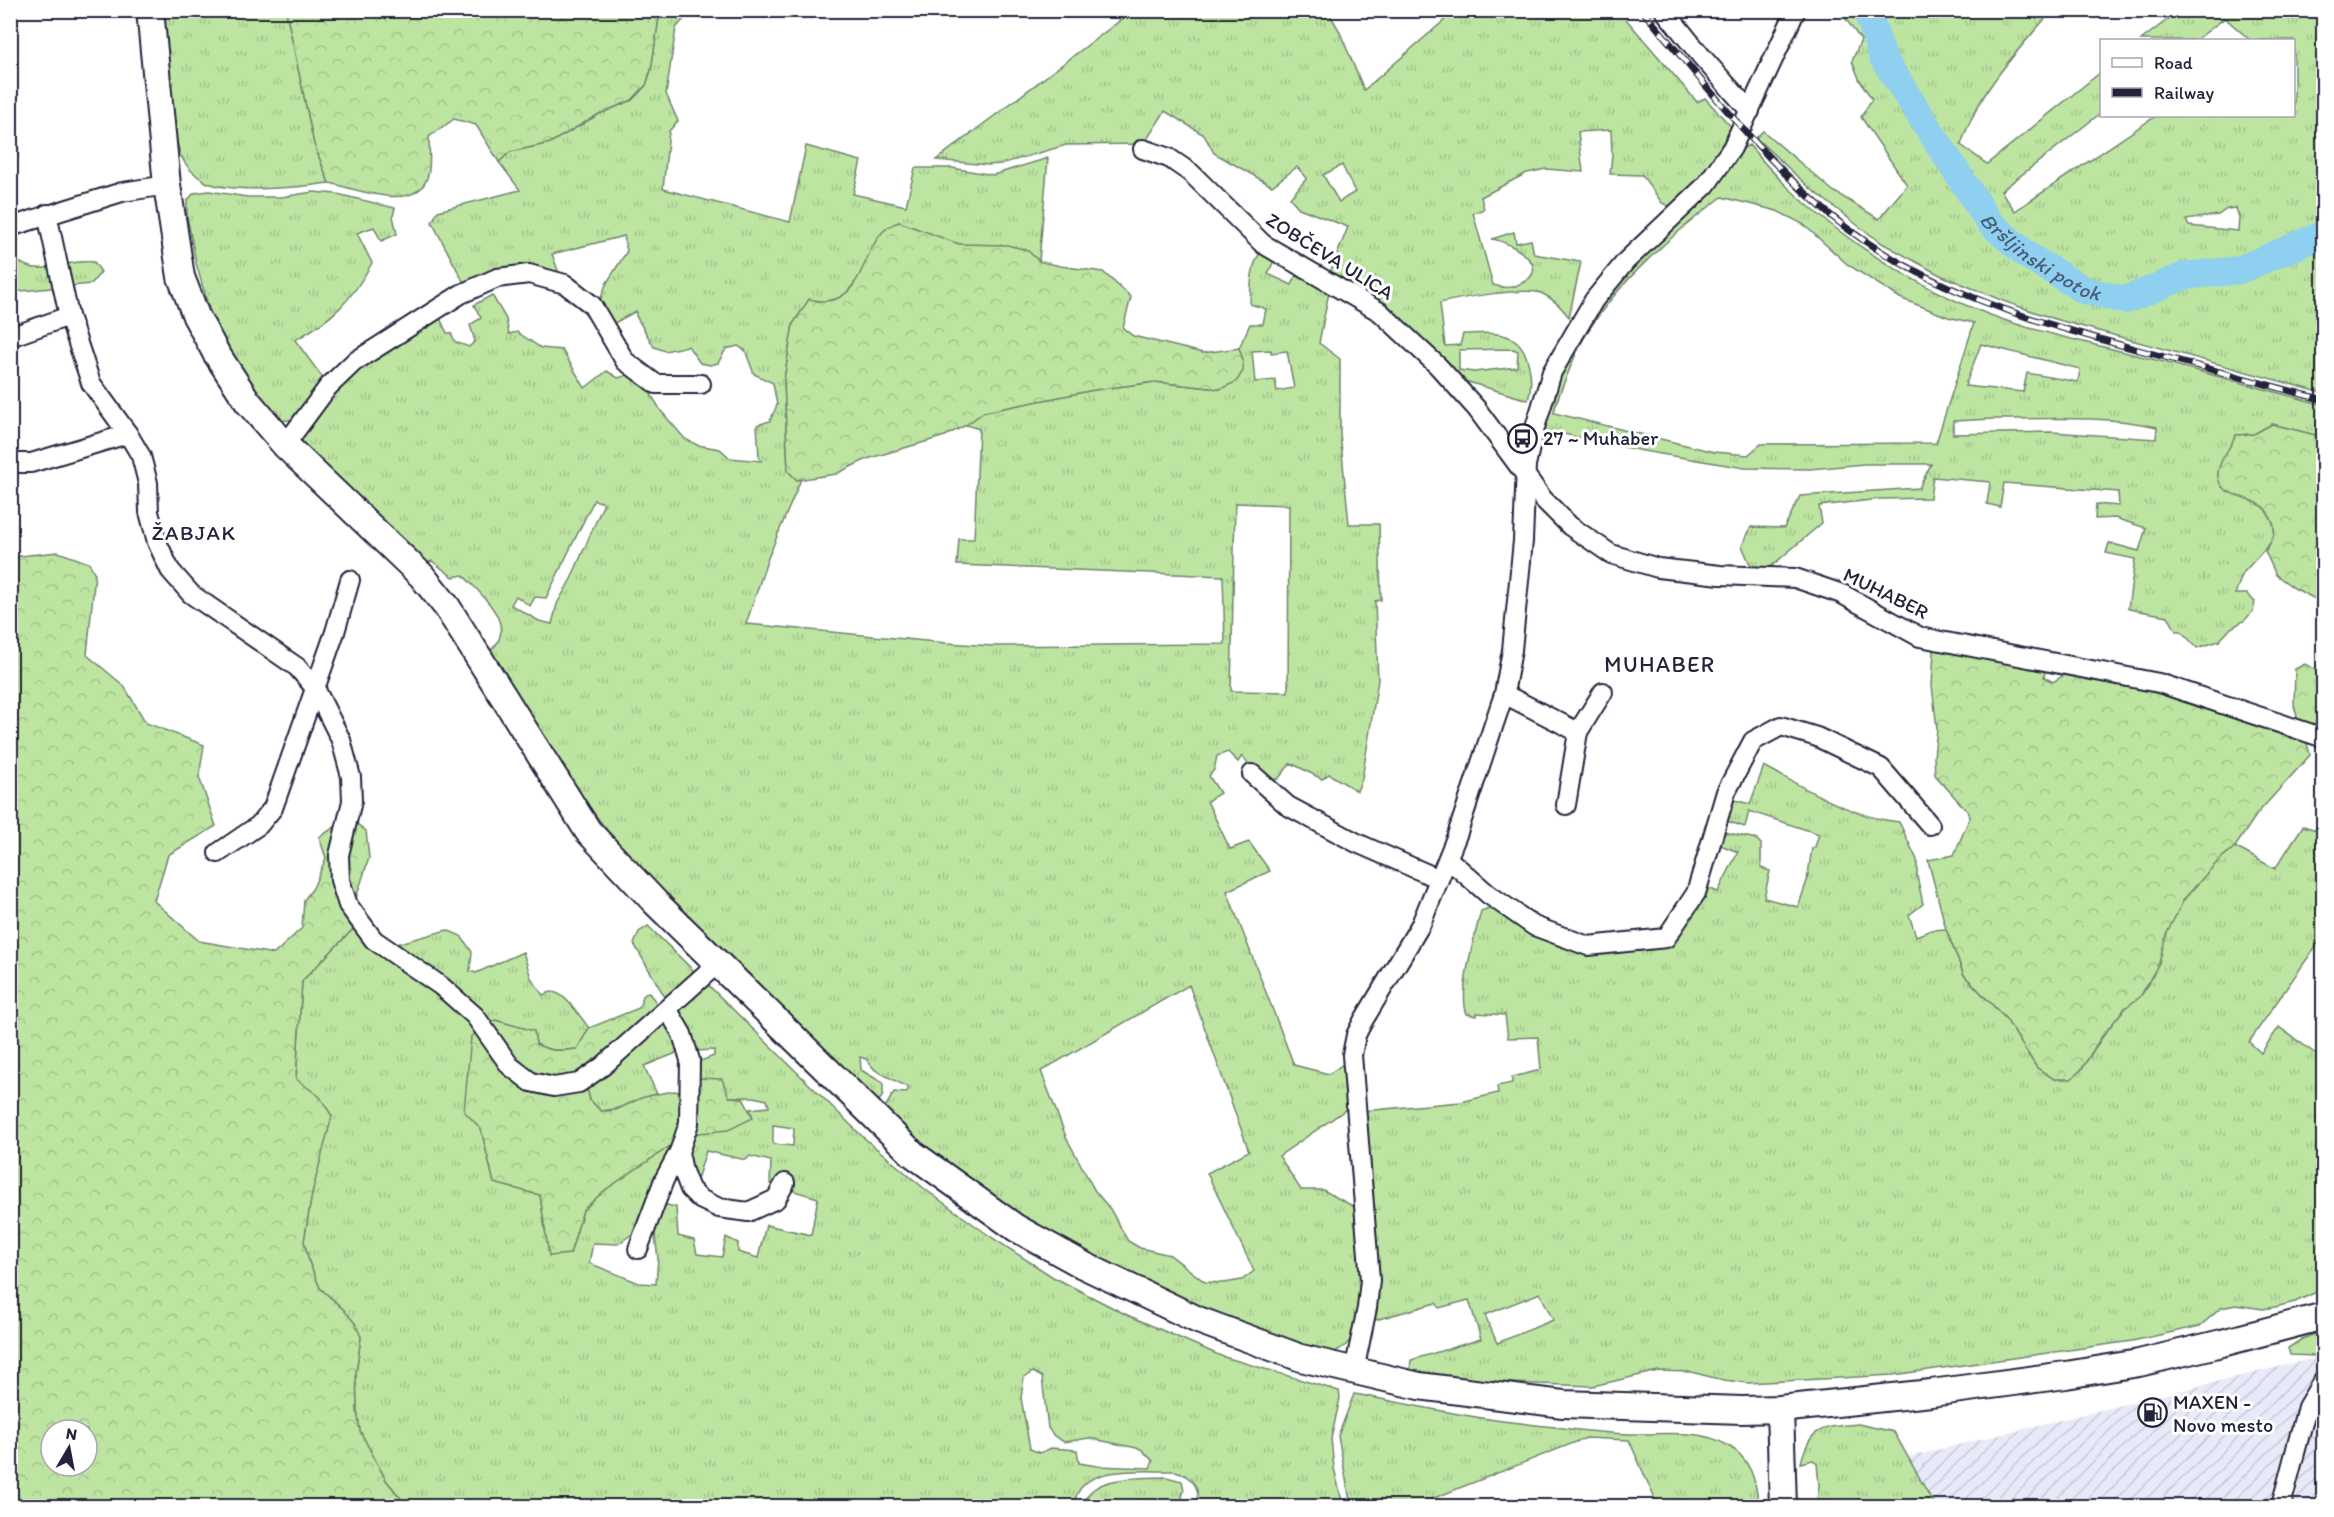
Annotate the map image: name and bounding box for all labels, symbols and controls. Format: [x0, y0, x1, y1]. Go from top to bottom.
legend [2100, 39, 2295, 117]
text: Road [2154, 52, 2193, 74]
text: Railway [2154, 82, 2215, 104]
street label: ZOBČEVA ULICA [1262, 207, 1398, 305]
water label: Bršljinski potok [1975, 209, 2104, 306]
bus stop icon: 27 ~ Muhaber [1506, 422, 1538, 454]
place label: 27 ~ Muhaber [1543, 426, 1658, 450]
district label: ŽABJAK [152, 520, 236, 545]
street label: MUHABER [1839, 562, 1933, 624]
district label: MUHABER [1604, 651, 1716, 678]
place label: MAXEN - Novo mesto [2173, 1390, 2273, 1437]
fuel station icon: MAXEN - Novo mesto [2136, 1397, 2168, 1429]
north arrow [39, 1418, 99, 1478]
text: N [65, 1423, 78, 1444]

